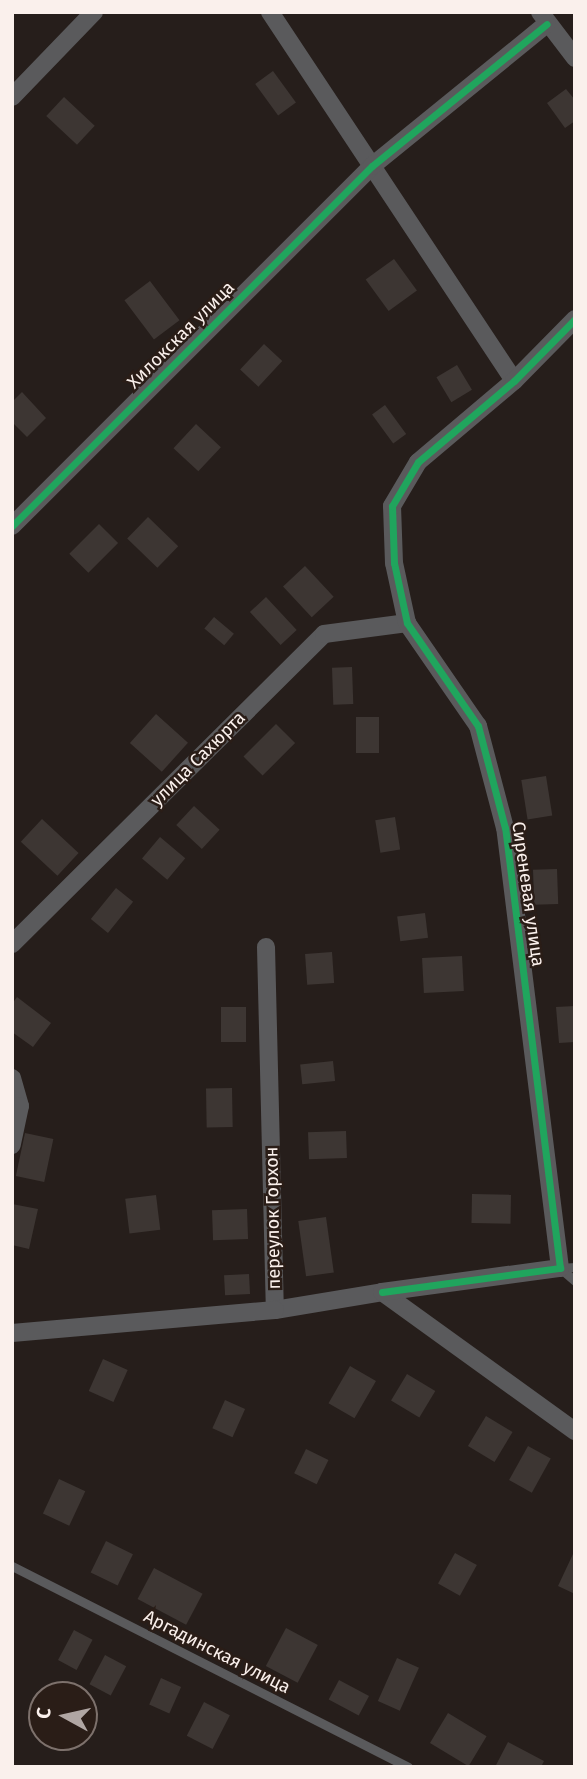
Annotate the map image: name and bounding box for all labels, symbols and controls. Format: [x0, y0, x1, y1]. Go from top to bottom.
street label: Хилокская улица [123, 277, 239, 393]
street label: улица Сахюрта [146, 707, 250, 811]
street label: Сиреневая улица [507, 820, 549, 968]
street label: переулок Горхон [261, 1146, 285, 1290]
street label: Аргадинская улица [140, 1606, 294, 1698]
north arrow [28, 1681, 98, 1751]
text: С [32, 1706, 56, 1720]

